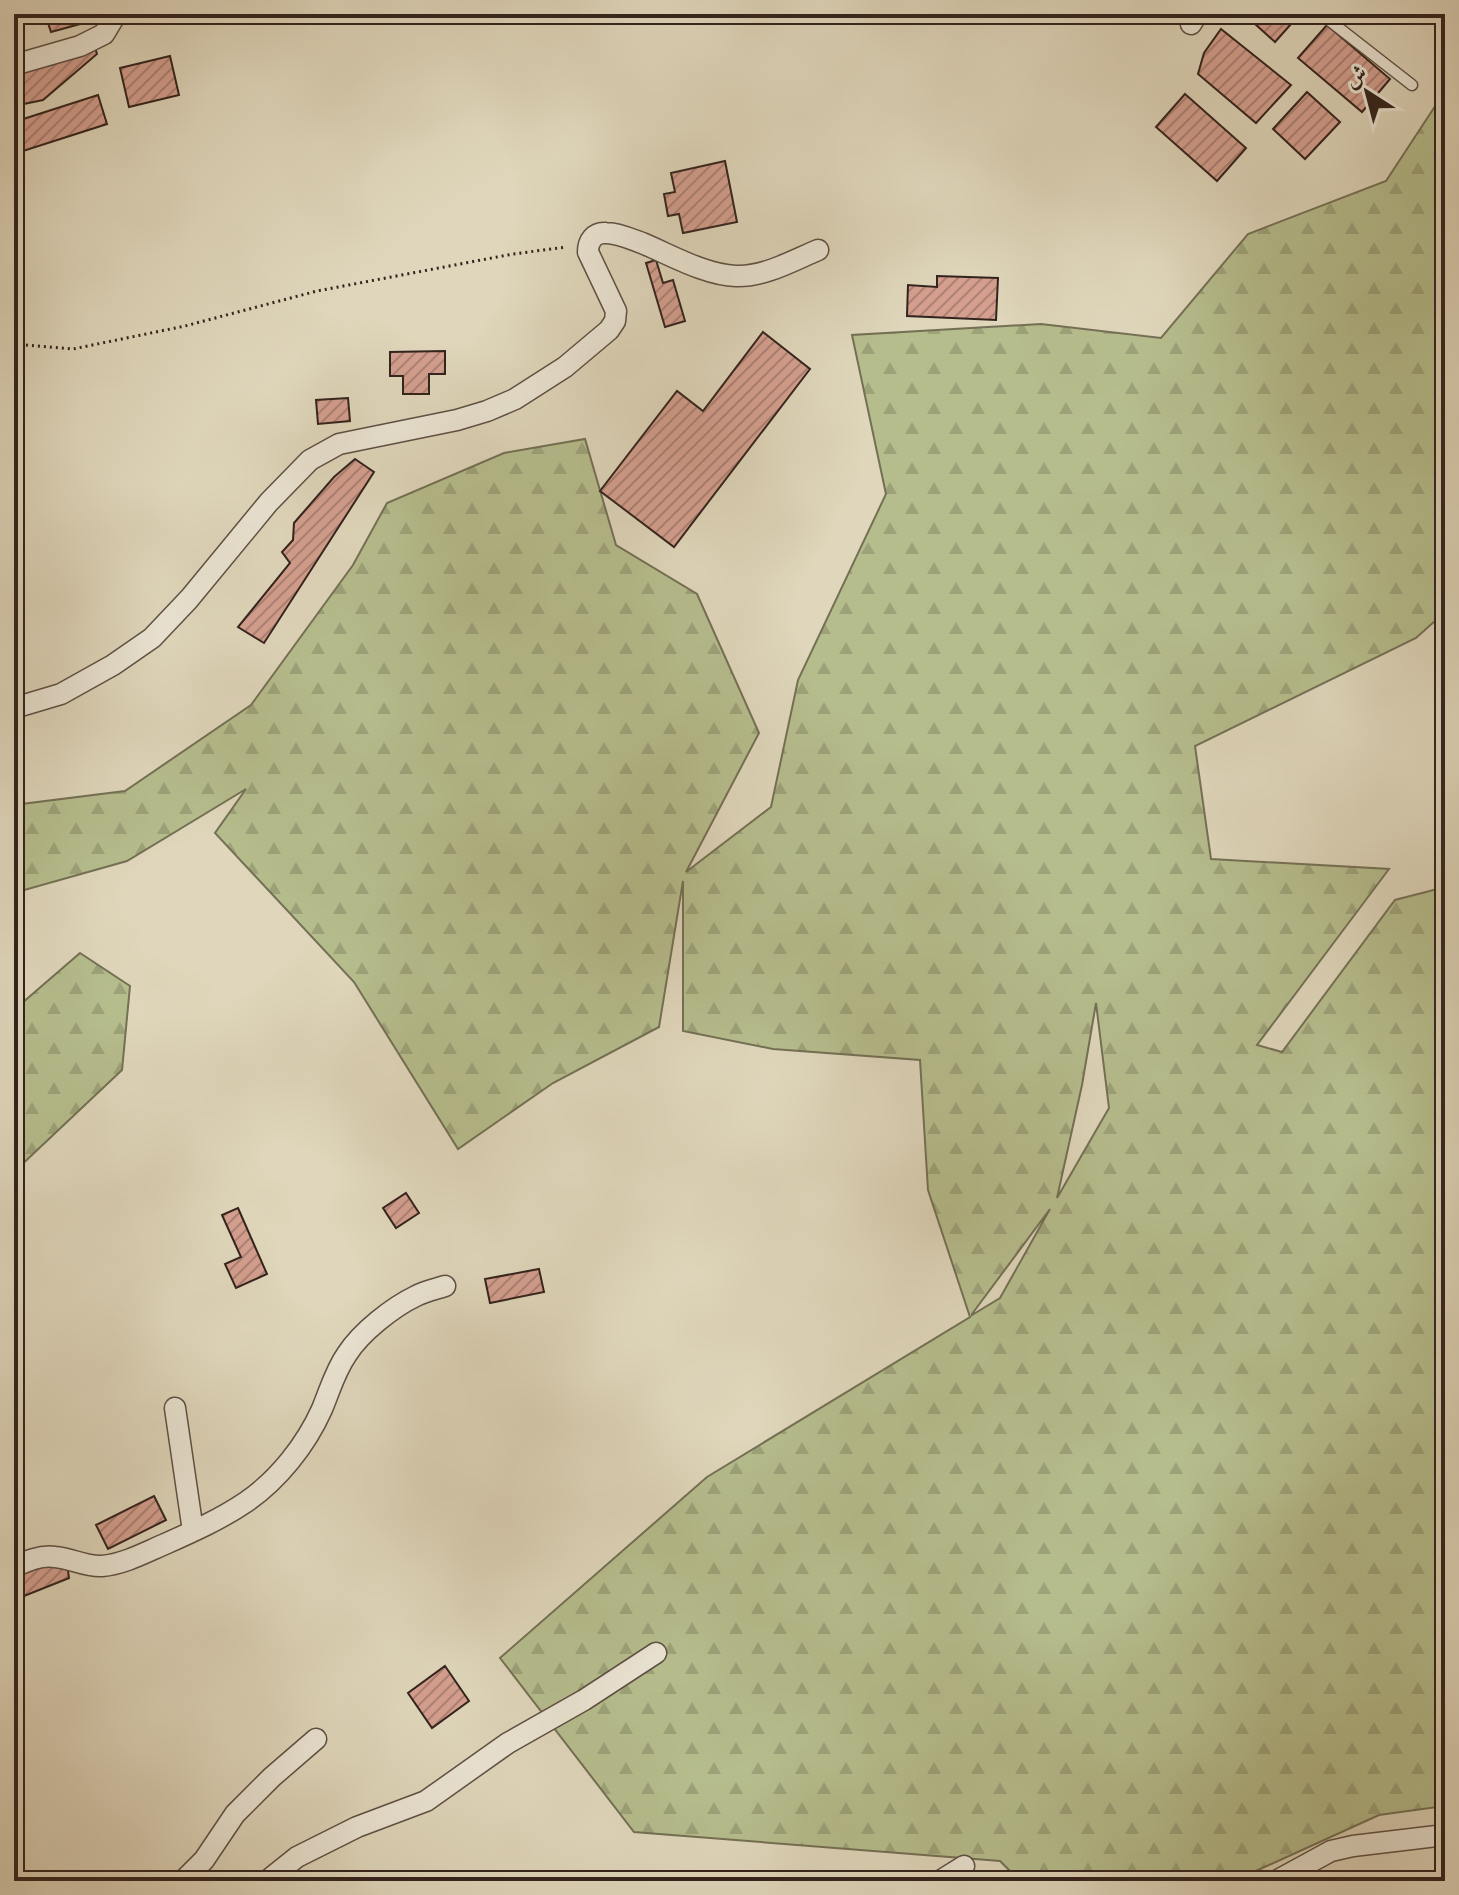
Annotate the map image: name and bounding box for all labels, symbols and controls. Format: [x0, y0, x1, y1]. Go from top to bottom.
north arrow [1327, 52, 1407, 132]
text: ش [1339, 60, 1373, 94]

